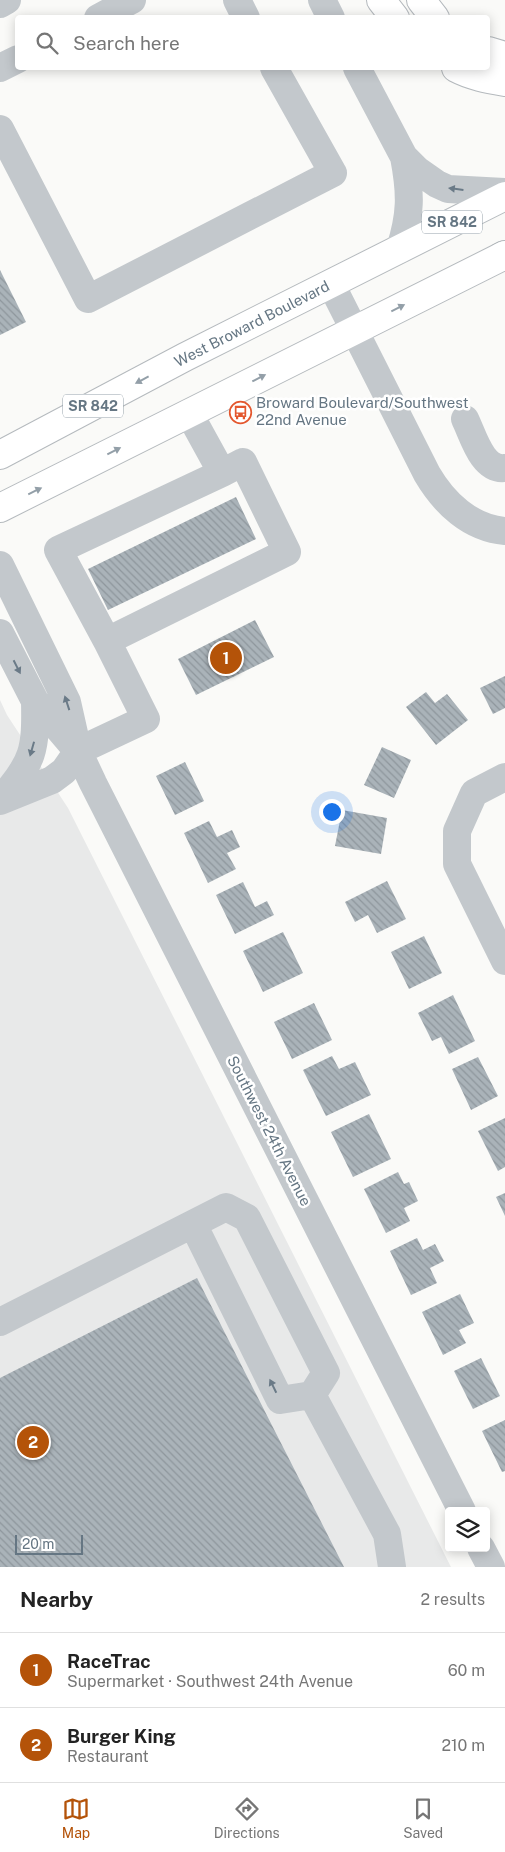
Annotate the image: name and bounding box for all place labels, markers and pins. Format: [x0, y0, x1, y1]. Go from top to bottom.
place label: Broward Boulevard/Southwest 22nd Avenue [256, 394, 469, 428]
bus stop icon: Broward Boulevard/Southwest 22nd Avenue [228, 400, 252, 424]
pin: 1 [210, 639, 242, 677]
pin: 2 [17, 1423, 49, 1461]

